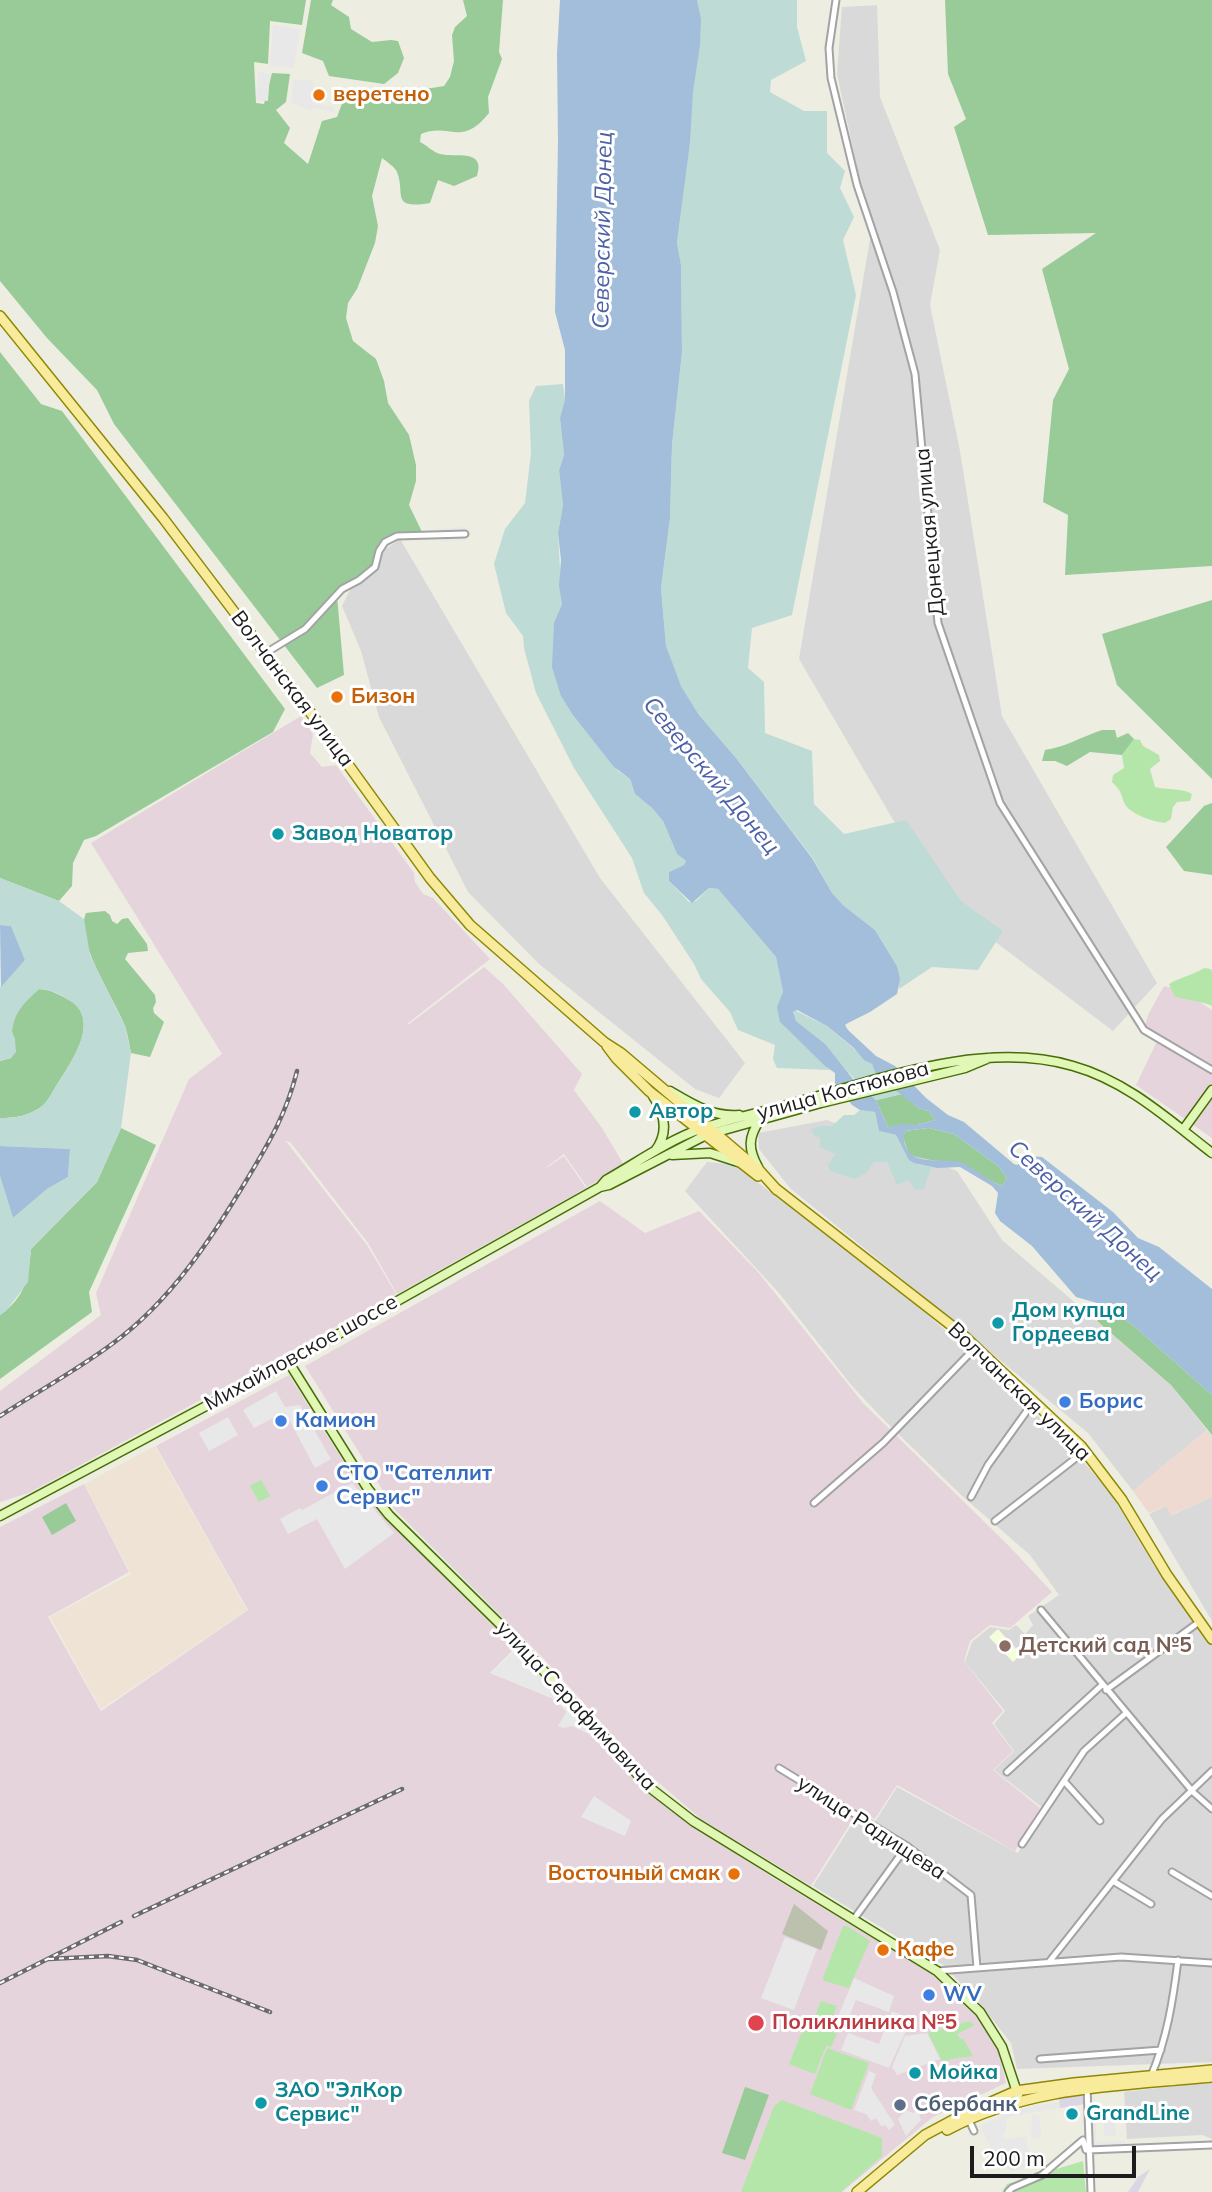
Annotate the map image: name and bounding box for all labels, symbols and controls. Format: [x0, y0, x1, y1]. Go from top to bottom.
place label: веретено [333, 82, 430, 108]
marker: веретено [311, 87, 327, 103]
water label: Северский Донец [587, 131, 619, 329]
street label: Донецкая улица [910, 447, 950, 617]
street label: Волчанская улица [225, 606, 359, 772]
place label: Бизон [351, 684, 415, 710]
marker: Бизон [329, 689, 345, 705]
water label: Северский Донец [637, 691, 785, 861]
place label: Завод Новатор [292, 821, 453, 847]
marker: Завод Новатор [270, 826, 286, 842]
street label: улица Костюкова [754, 1056, 932, 1126]
place label: Автор [649, 1099, 713, 1125]
marker: Автор [627, 1104, 643, 1120]
water label: Северский Донец [1002, 1135, 1168, 1287]
street label: Михайловское шоссе [200, 1289, 402, 1417]
place label: Дом купца Гордеева [1012, 1298, 1126, 1348]
marker: Дом купца Гордеева [990, 1315, 1006, 1331]
street label: Волчанская улица [942, 1317, 1096, 1467]
place label: Борис [1079, 1389, 1143, 1415]
marker: Борис [1057, 1394, 1073, 1410]
place label: Камион [295, 1408, 376, 1434]
marker: Камион [273, 1413, 289, 1429]
place label: СТО "Сателлит Сервис" [336, 1461, 492, 1511]
marker: СТО "Сателлит Сервис" [314, 1478, 330, 1494]
street label: улица Серафимовича [491, 1616, 661, 1796]
place label: Детский сад №5 [1019, 1633, 1192, 1659]
marker: Детский сад №5 [997, 1638, 1013, 1654]
street label: улица Радищева [792, 1771, 950, 1885]
place label: Восточный смак [548, 1861, 720, 1887]
marker: Восточный смак [726, 1866, 742, 1882]
place label: Кафе [897, 1937, 955, 1963]
marker: Кафе [875, 1942, 891, 1958]
place label: WV [943, 1982, 982, 2008]
marker: WV [921, 1987, 937, 2003]
place label: Поликлиника №5 [772, 2010, 957, 2036]
marker: Поликлиника №5 [746, 2013, 766, 2033]
place label: Мойка [929, 2060, 998, 2086]
marker: Мойка [907, 2065, 923, 2081]
place label: ЗАО "ЭлКор Сервис" [275, 2078, 403, 2128]
place label: Сбербанк [914, 2092, 1017, 2118]
marker: ЗАО "ЭлКор Сервис" [253, 2095, 269, 2111]
marker: Сбербанк [892, 2097, 908, 2113]
place label: GrandLine [1086, 2101, 1190, 2127]
marker: GrandLine [1064, 2106, 1080, 2122]
scale bar [974, 2132, 1140, 2176]
text: 200 m [983, 2145, 1045, 2171]

